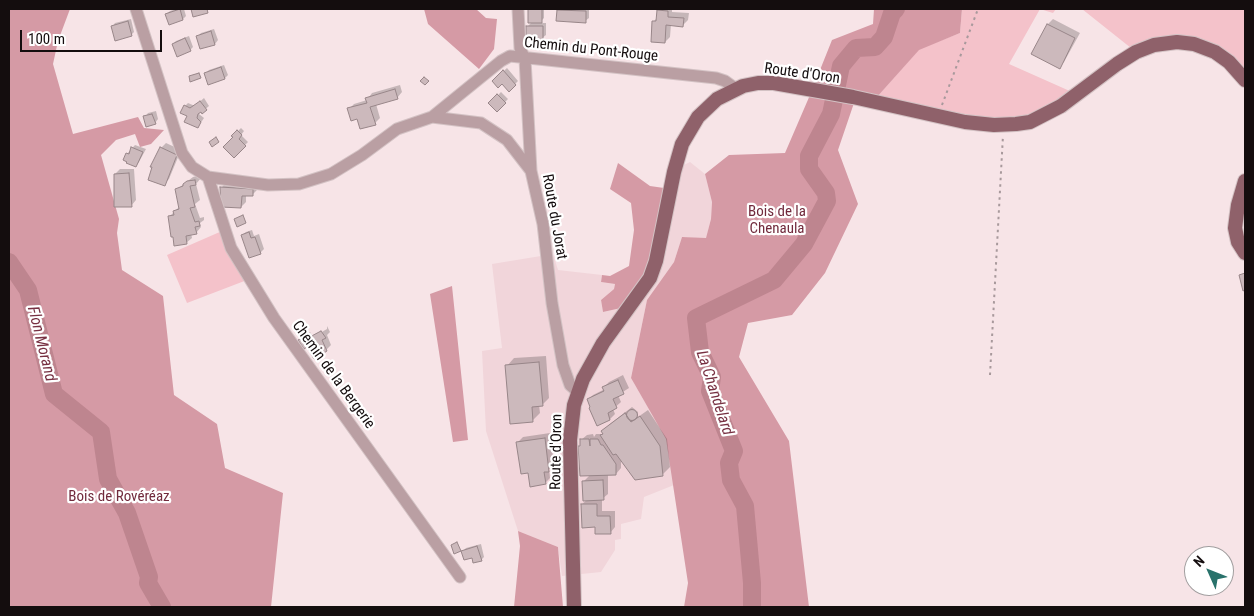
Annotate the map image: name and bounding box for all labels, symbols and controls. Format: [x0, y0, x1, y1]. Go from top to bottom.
scale bar [22, 20, 165, 52]
text: 100 m [28, 30, 65, 48]
street label: Chemin du Pont-Rouge [523, 34, 659, 66]
street label: Route d'Oron [763, 60, 841, 88]
street label: Route du Jorat [538, 173, 570, 261]
park label: Bois de la Chenaula [748, 203, 806, 238]
water label: Flon Morand [22, 305, 60, 383]
street label: Chemin de la Bergerie [288, 317, 378, 433]
water label: La Chandelard [691, 348, 737, 438]
street label: Route d'Oron [547, 414, 567, 490]
park label: Bois de Rovéréaz [68, 488, 170, 506]
north arrow [1184, 546, 1234, 596]
text: N [1190, 553, 1208, 570]

